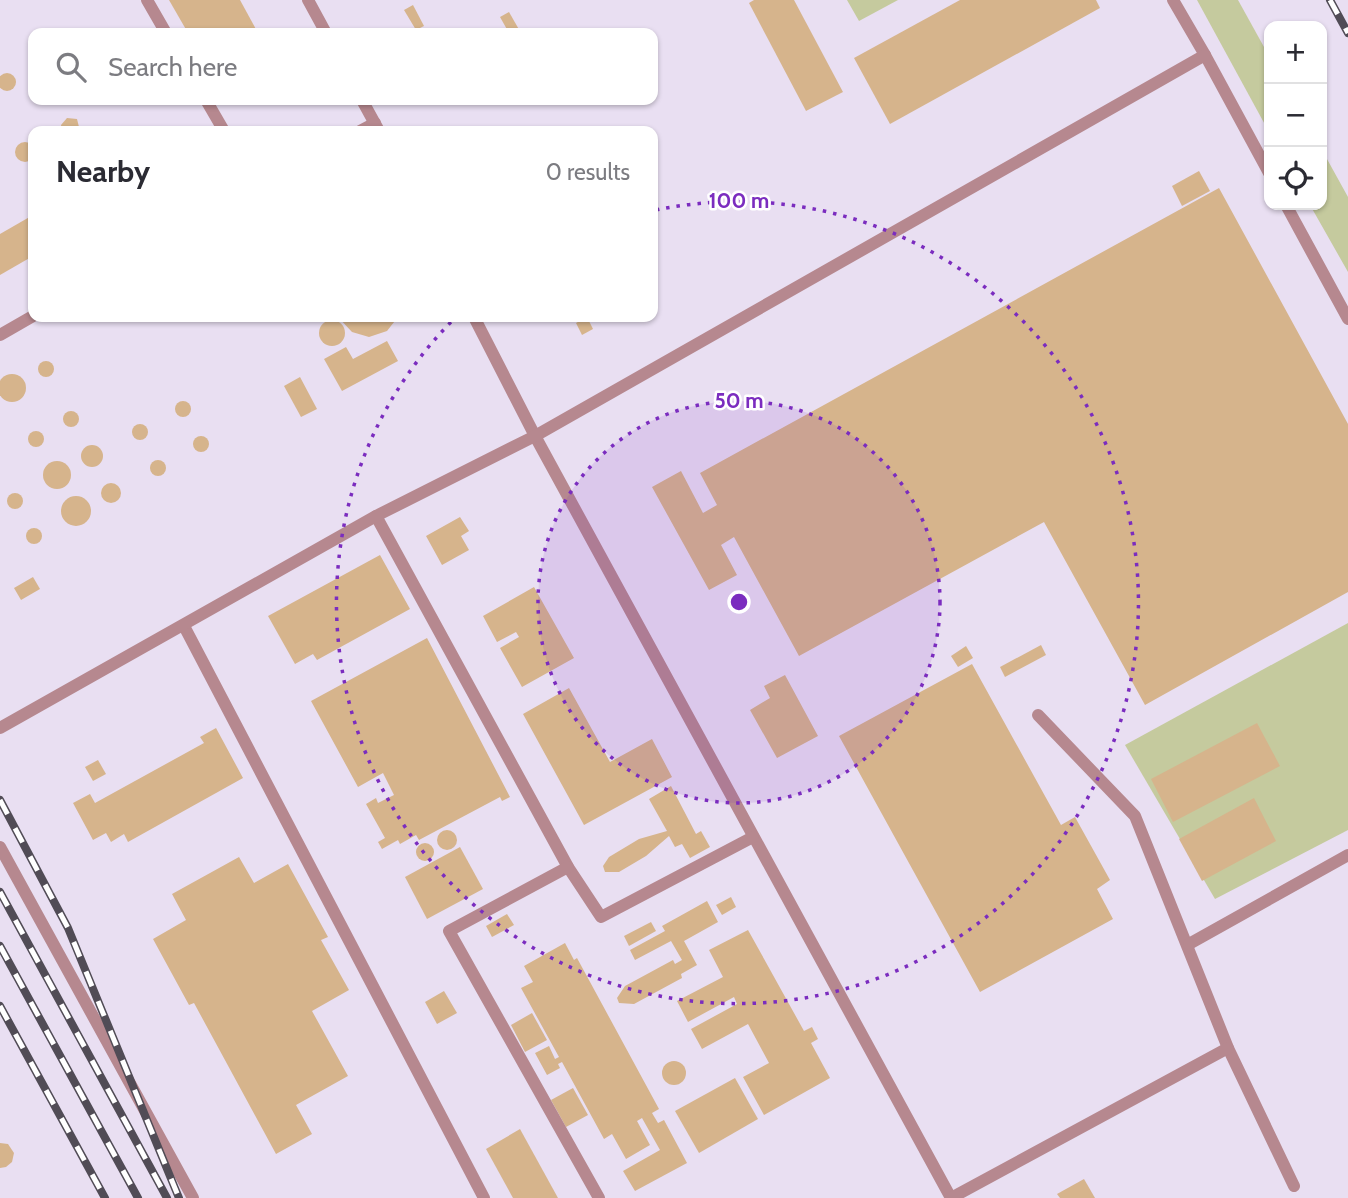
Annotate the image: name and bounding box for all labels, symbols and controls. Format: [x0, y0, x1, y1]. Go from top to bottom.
map controls [1264, 21, 1327, 210]
button: + [1264, 21, 1327, 84]
search box [28, 28, 658, 105]
icon: search [52, 48, 90, 86]
text: Search here [108, 51, 237, 83]
button: − [1264, 84, 1327, 147]
button: locate [1264, 147, 1327, 210]
text: Nearby [56, 153, 150, 190]
text: 0 results [546, 158, 630, 186]
text: 100 m [709, 188, 769, 213]
text: 50 m [714, 388, 764, 413]
centre of rings [727, 590, 751, 614]

